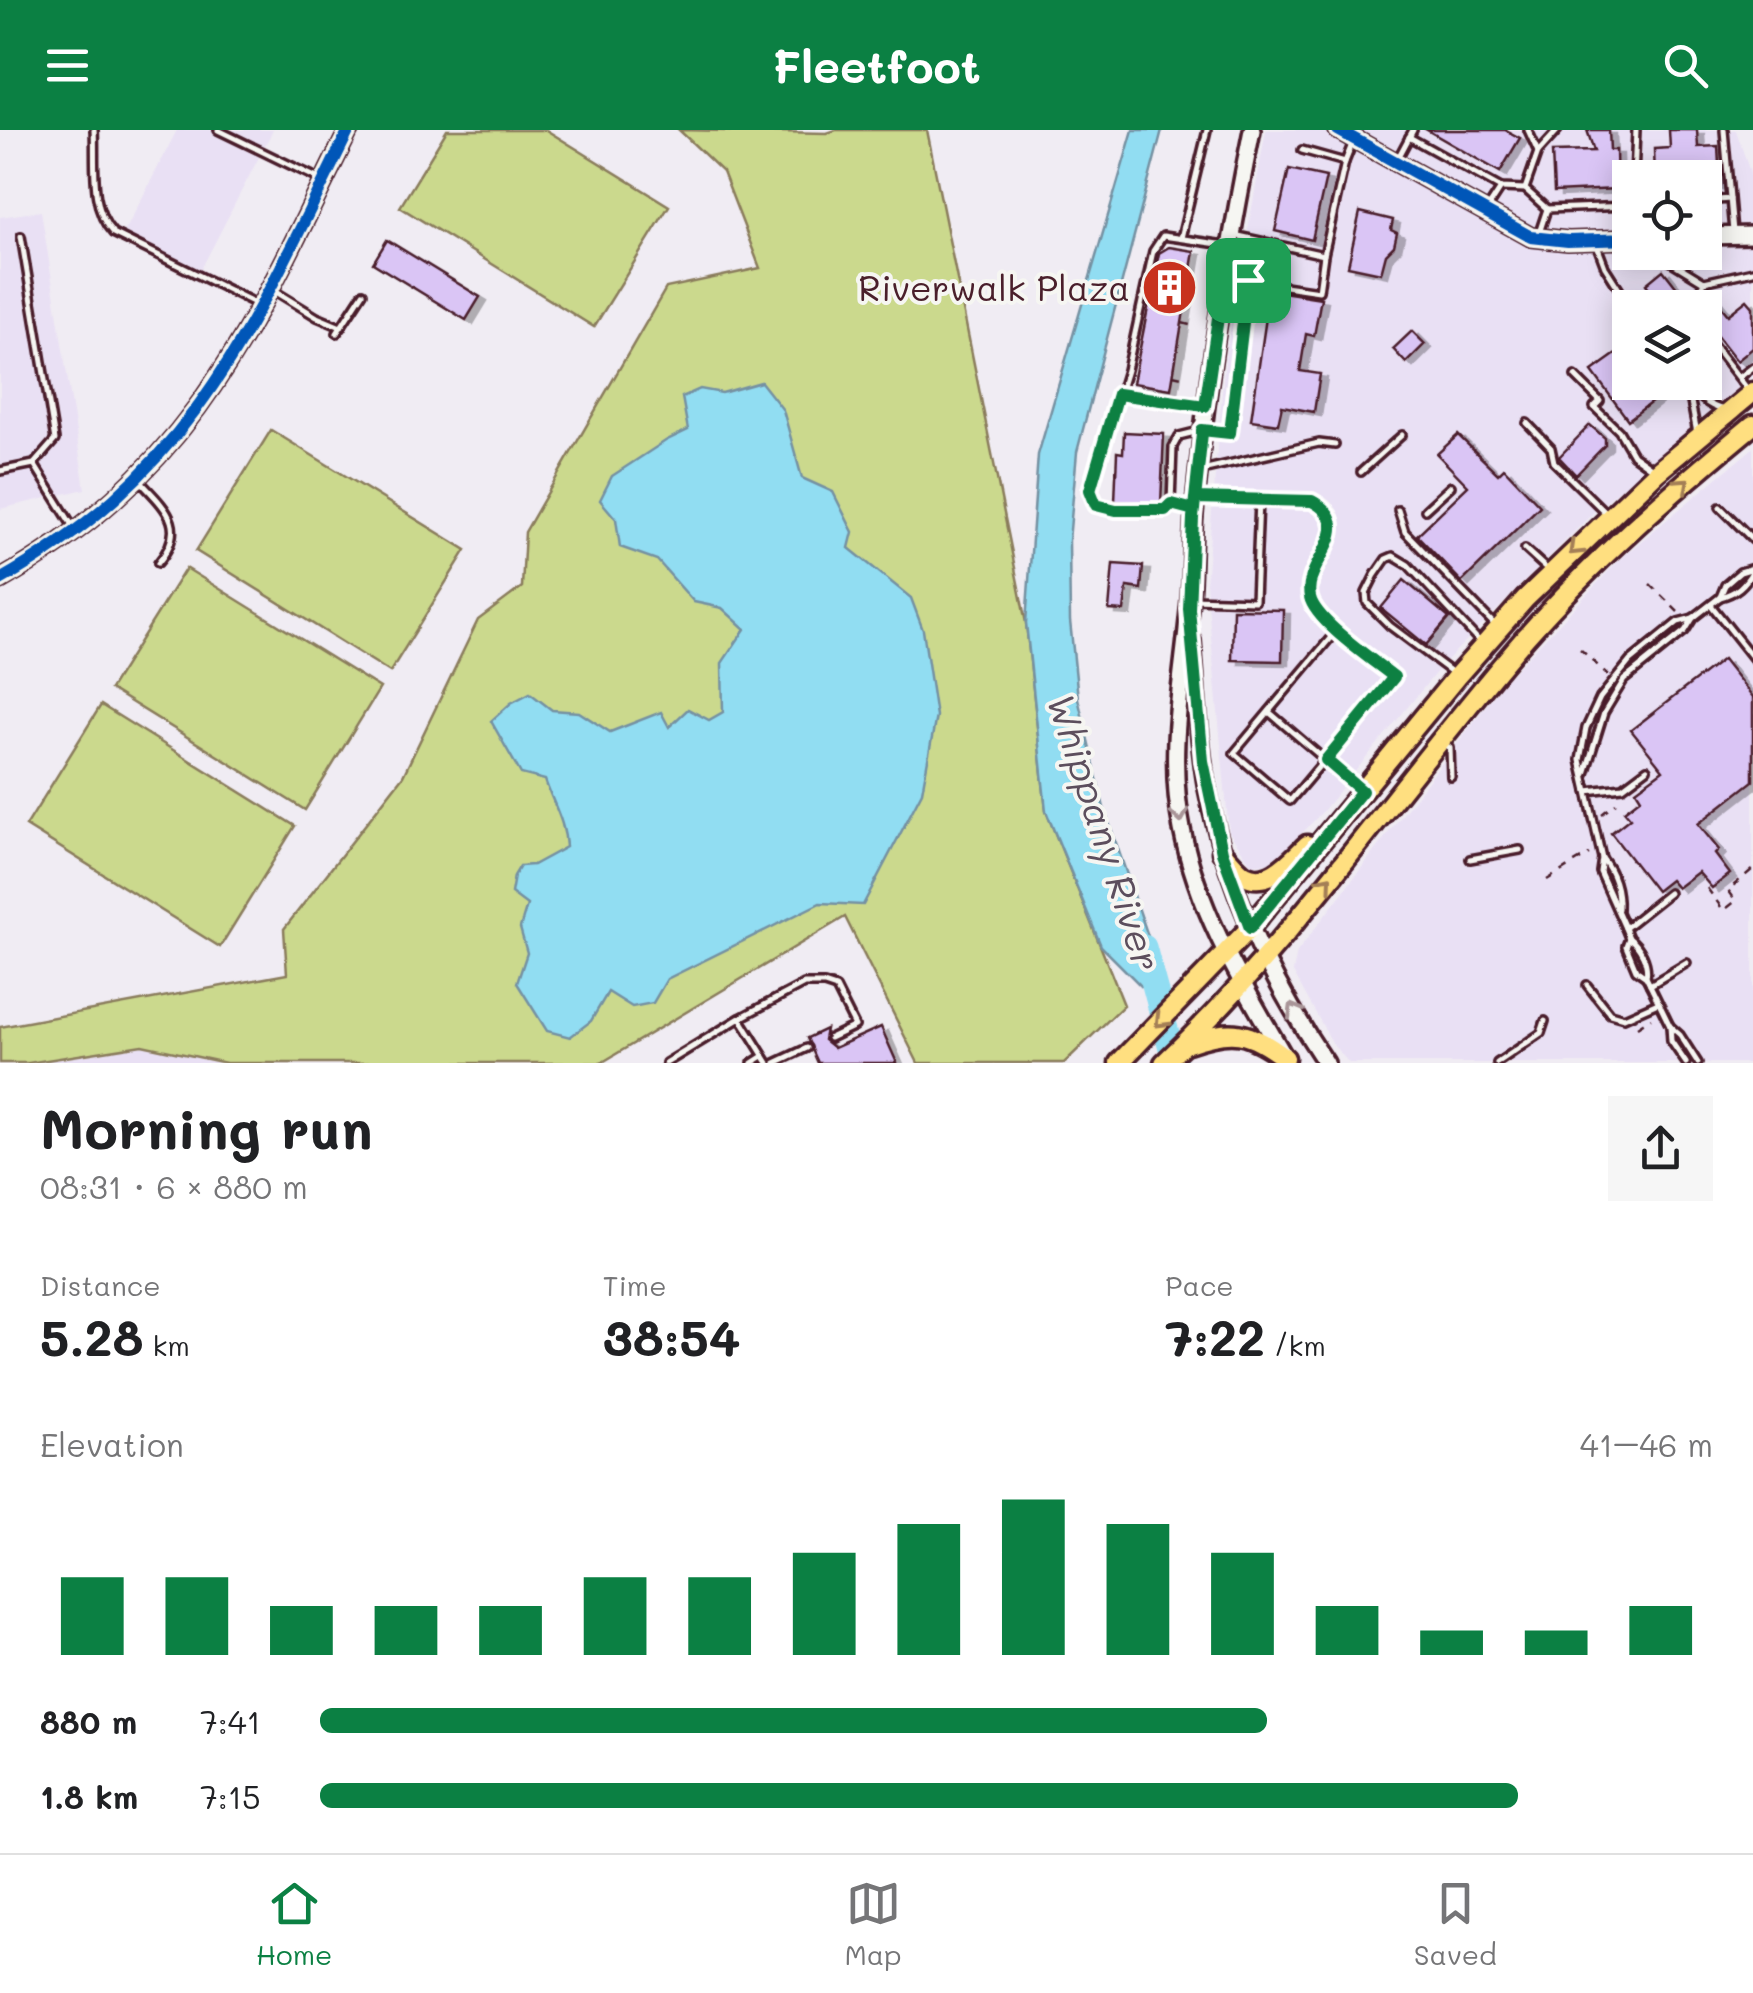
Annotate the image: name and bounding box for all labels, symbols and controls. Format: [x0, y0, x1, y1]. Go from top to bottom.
text: Fleetfoot [772, 36, 981, 94]
icon: menu [40, 38, 95, 93]
icon: search [1658, 38, 1713, 93]
map controls [1612, 160, 1722, 400]
button: locate [1612, 160, 1722, 270]
pin [1206, 238, 1291, 323]
icon: arrive [1221, 253, 1276, 308]
building icon: Riverwalk Plaza [1139, 257, 1199, 317]
place label: Riverwalk Plaza [858, 264, 1130, 310]
button: layers [1612, 290, 1722, 400]
one-way arrow [1671, 478, 1690, 496]
one-way arrow [1568, 537, 1586, 555]
water label: Whippany River [1037, 687, 1173, 977]
one-way arrow [1169, 808, 1190, 824]
one-way arrow [1314, 875, 1332, 893]
one-way arrow [1287, 1003, 1307, 1021]
one-way arrow [1154, 1010, 1172, 1028]
text: Morning run [40, 1091, 373, 1163]
button: share [1608, 1096, 1713, 1201]
text: 08:31 · 6 × 880 m [40, 1165, 308, 1207]
text: Distance [40, 1267, 161, 1303]
text: Time [603, 1267, 666, 1303]
text: Pace [1165, 1267, 1234, 1303]
text: 5.28 [40, 1303, 144, 1369]
text: 38:54 [603, 1303, 740, 1369]
text: 7:22 [1165, 1303, 1265, 1369]
text: km [144, 1327, 190, 1363]
text: /km [1265, 1327, 1326, 1363]
text: Elevation [40, 1423, 184, 1465]
text: 41–46 m [1580, 1423, 1713, 1465]
text: 880 m [40, 1700, 137, 1742]
text: 7:41 [200, 1700, 261, 1742]
text: 1.8 km [40, 1775, 138, 1817]
text: 7:15 [200, 1775, 261, 1817]
tab: Home [256, 1876, 332, 1972]
tab: Map [845, 1876, 902, 1972]
tab: Saved [1414, 1876, 1497, 1972]

